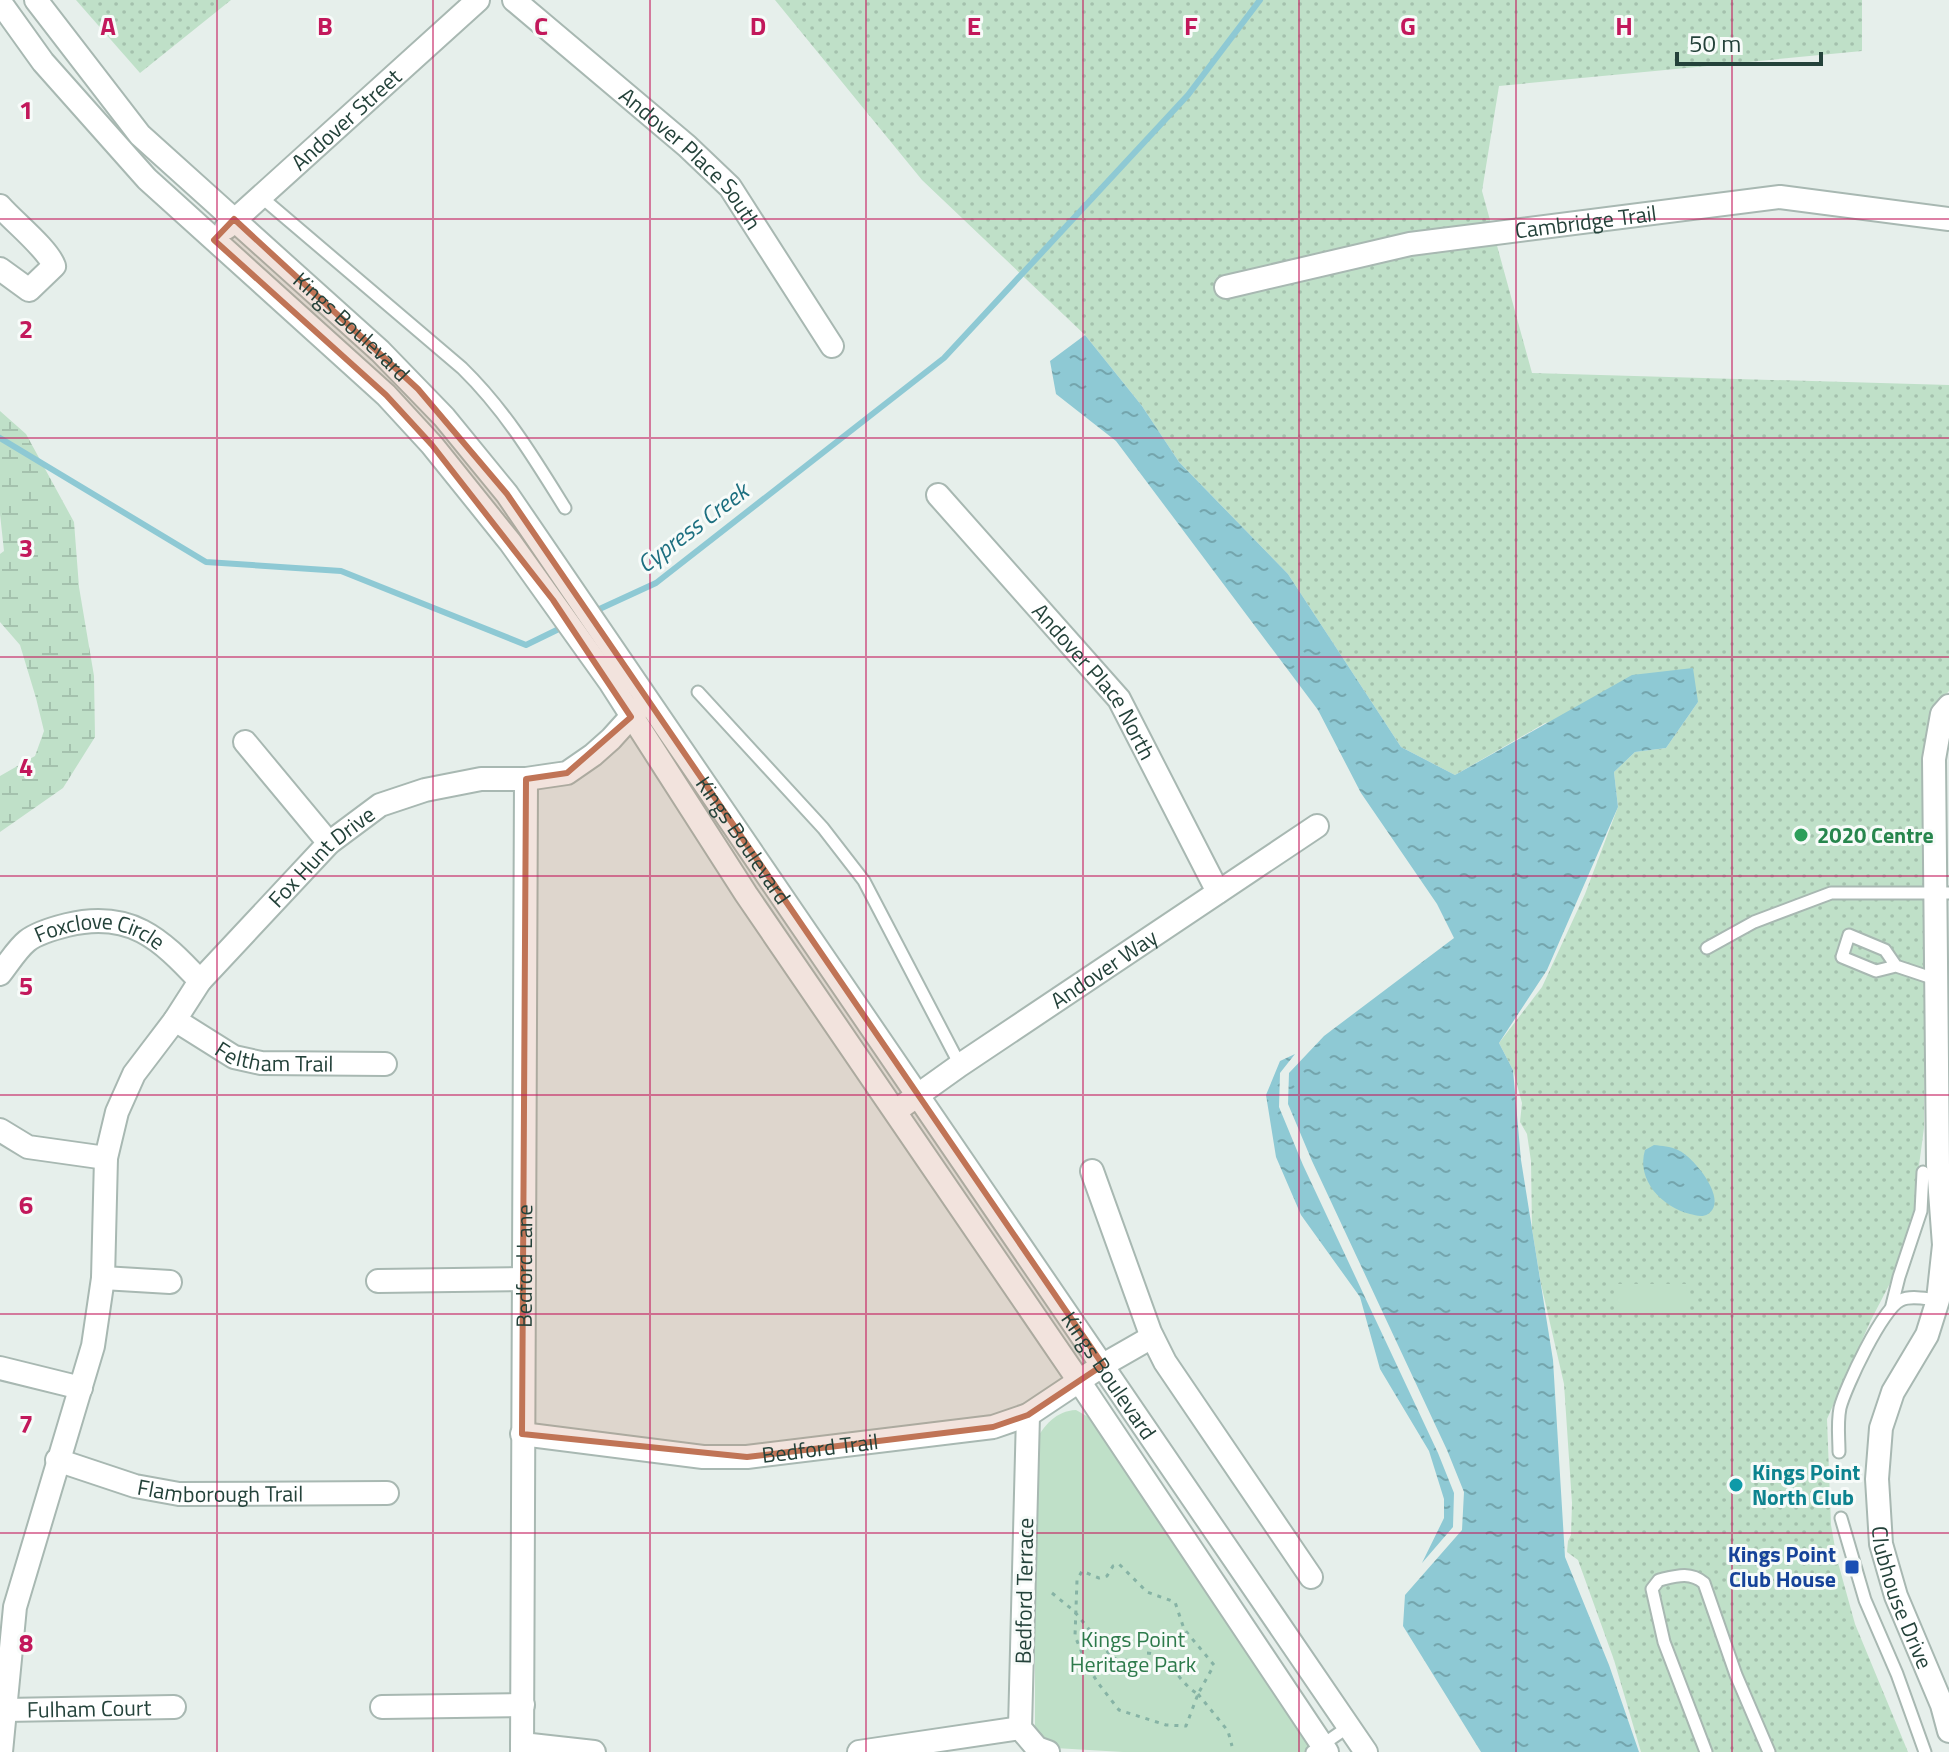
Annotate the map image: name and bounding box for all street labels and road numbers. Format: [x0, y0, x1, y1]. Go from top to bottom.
street label: Andover Street [283, 60, 409, 178]
street label: Andover Place South [612, 79, 770, 237]
street label: Cambridge Trail [1513, 196, 1659, 248]
street label: Kings Boulevard [286, 264, 418, 390]
street label: Andover Place North [1024, 595, 1164, 766]
street label: Kings Boulevard [687, 769, 799, 911]
street label: Fox Hunt Drive [260, 797, 382, 915]
street label: Foxclove Circle [29, 904, 172, 958]
street label: Andover Way [1043, 920, 1165, 1017]
street label: Feltham Trail [209, 1032, 334, 1081]
street label: Bedford Lane [507, 1204, 541, 1328]
street label: Kings Boulevard [1053, 1304, 1165, 1446]
street label: Bedford Trail [760, 1424, 880, 1472]
street label: Flamborough Trail [135, 1470, 303, 1511]
street label: Bedford Terrace [1006, 1518, 1042, 1664]
street label: Clubhouse Drive [1863, 1525, 1942, 1674]
street label: Fulham Court [26, 1690, 152, 1727]

